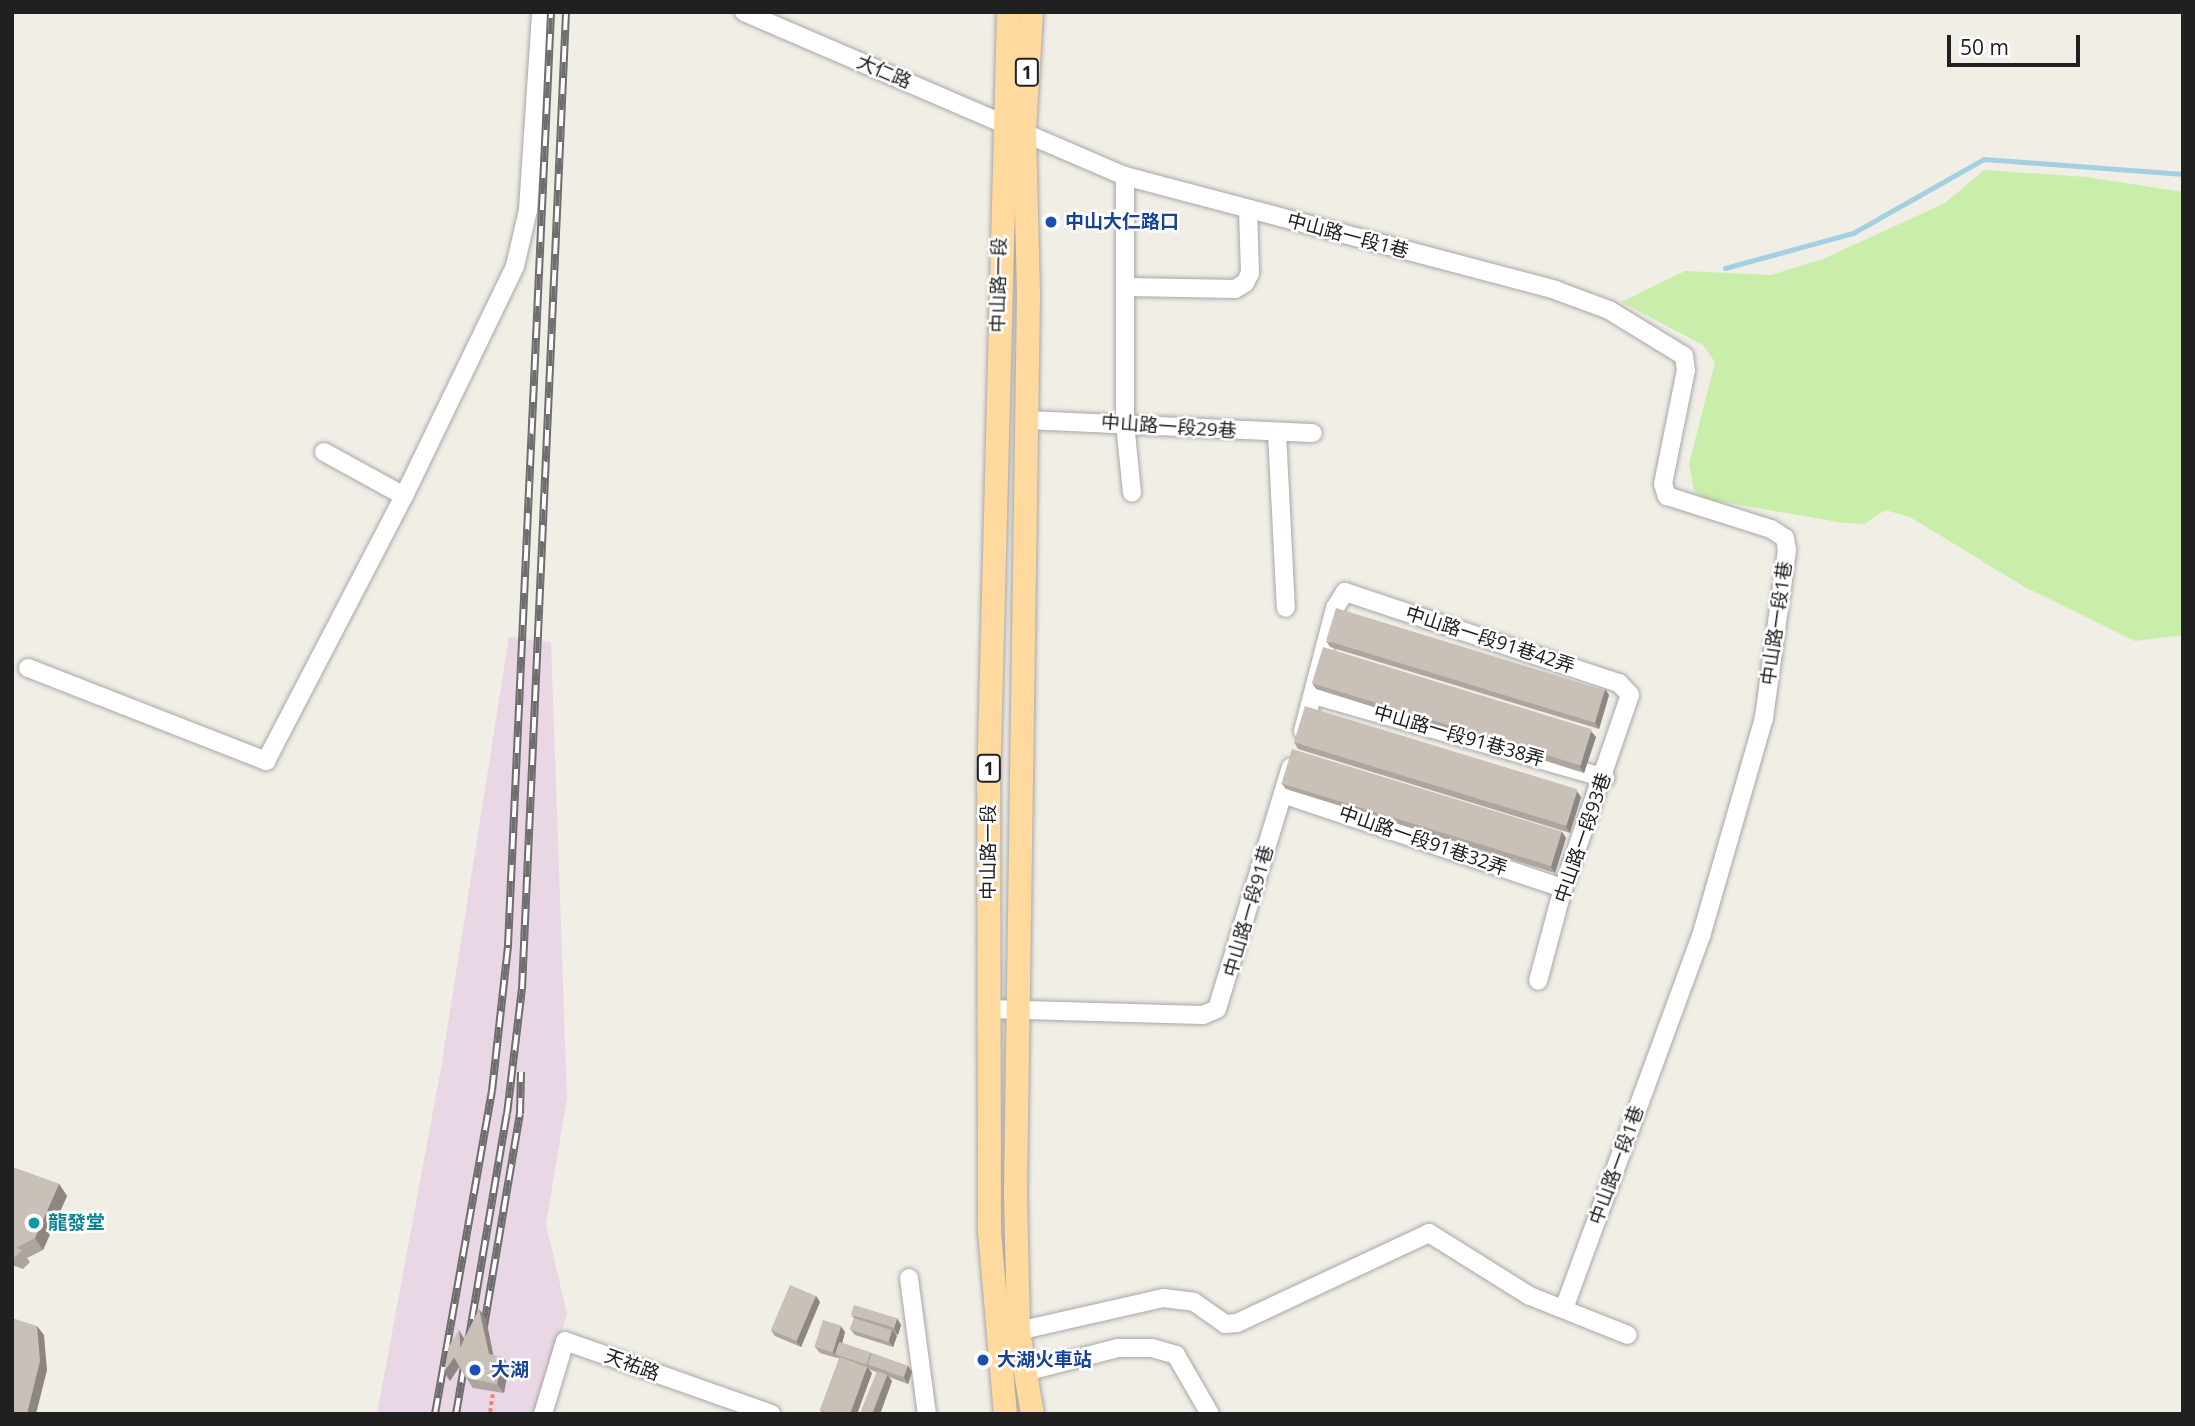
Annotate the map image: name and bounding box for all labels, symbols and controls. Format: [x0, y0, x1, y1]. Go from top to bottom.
scale bar [1950, 21, 2083, 65]
text: 50 m [1960, 33, 2009, 61]
street label: 大仁路 [853, 50, 915, 94]
road number: 1 [1015, 58, 1039, 86]
street label: 中山路一段1巷 [1285, 209, 1411, 263]
place label: 中山大仁路口 [1065, 211, 1179, 233]
marker: 中山大仁路口 [1043, 214, 1059, 230]
street label: 中山路一段 [987, 237, 1011, 333]
street label: 中山路一段29巷 [1101, 411, 1237, 443]
street label: 中山路一段1巷 [1757, 560, 1797, 686]
street label: 中山路一段91巷42弄 [1403, 602, 1577, 678]
street label: 中山路一段91巷38弄 [1371, 701, 1547, 771]
road number: 1 [977, 754, 1001, 782]
street label: 中山路一段93巷 [1550, 770, 1616, 906]
street label: 中山路一段91巷32弄 [1336, 801, 1510, 881]
street label: 中山路一段 [978, 805, 1000, 899]
street label: 中山路一段91巷 [1219, 843, 1279, 979]
street label: 中山路一段1巷 [1585, 1102, 1649, 1228]
place label: 龍發堂 [48, 1212, 105, 1234]
marker: 龍發堂 [26, 1215, 42, 1231]
street label: 天祐路 [601, 1345, 663, 1385]
place label: 大湖火車站 [997, 1349, 1092, 1371]
marker: 大湖火車站 [975, 1352, 991, 1368]
place label: 大湖 [491, 1359, 529, 1381]
marker: 大湖 [465, 1360, 485, 1380]

